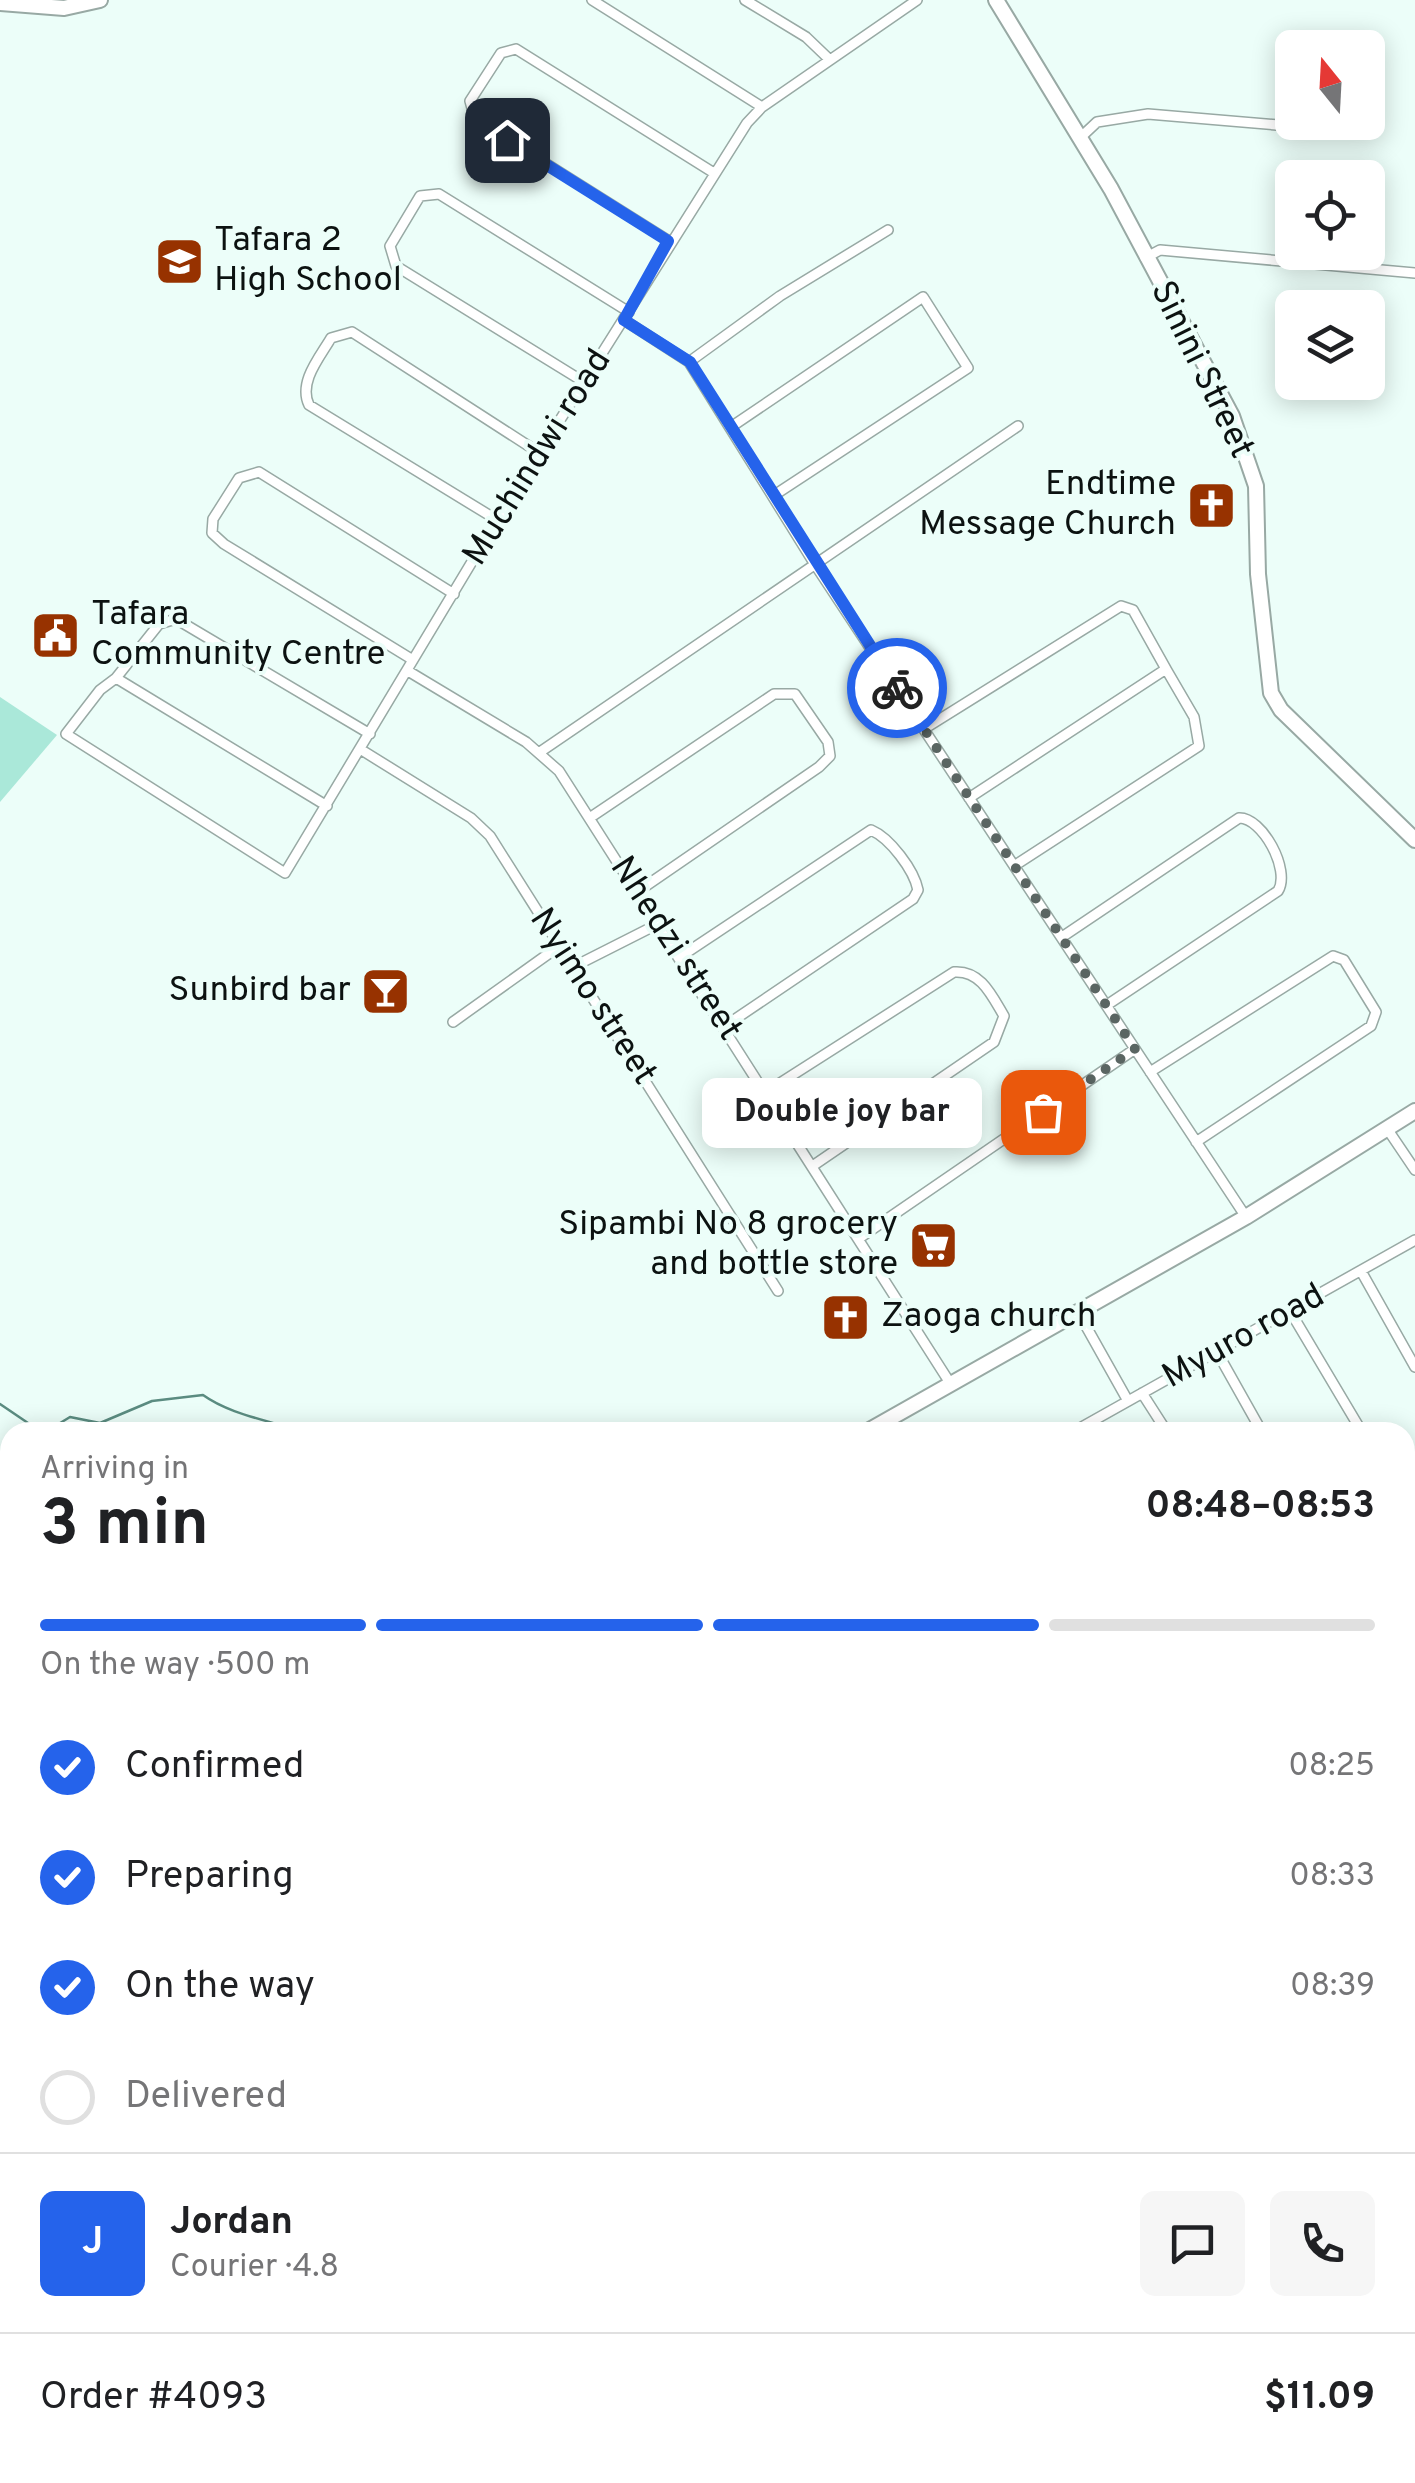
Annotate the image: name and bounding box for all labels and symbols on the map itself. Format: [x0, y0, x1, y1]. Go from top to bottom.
north arrow [1275, 30, 1385, 140]
pin [465, 98, 550, 183]
place label: Tafara 2 High School [214, 219, 402, 303]
school or university icon: Tafara 2 High School [153, 235, 205, 287]
street label: Sinini Street [1139, 274, 1263, 466]
street label: Muchindwi road [454, 342, 622, 574]
place label: Endtime Message Church [919, 463, 1176, 547]
church icon: Endtime Message Church [1185, 479, 1237, 531]
place label: Tafara Community Centre [91, 593, 385, 677]
public building icon: Tafara Community Centre [30, 609, 82, 661]
courier [847, 638, 947, 738]
street label: Nhedzi street [599, 849, 751, 1049]
street label: Nyimo street [519, 900, 665, 1094]
bar icon: Sunbird bar [360, 965, 412, 1017]
place label: Sunbird bar [169, 969, 351, 1013]
pin [1001, 1070, 1086, 1155]
callout: Double joy bar [703, 1077, 983, 1147]
place label: Sipambi No 8 grocery and bottle store [558, 1203, 898, 1287]
supermarket icon: Sipambi No 8 grocery and bottle store [907, 1219, 959, 1271]
street label: Myuro road [1155, 1274, 1333, 1400]
church icon: Zaoga church [820, 1291, 872, 1343]
place label: Zaoga church [881, 1295, 1096, 1339]

